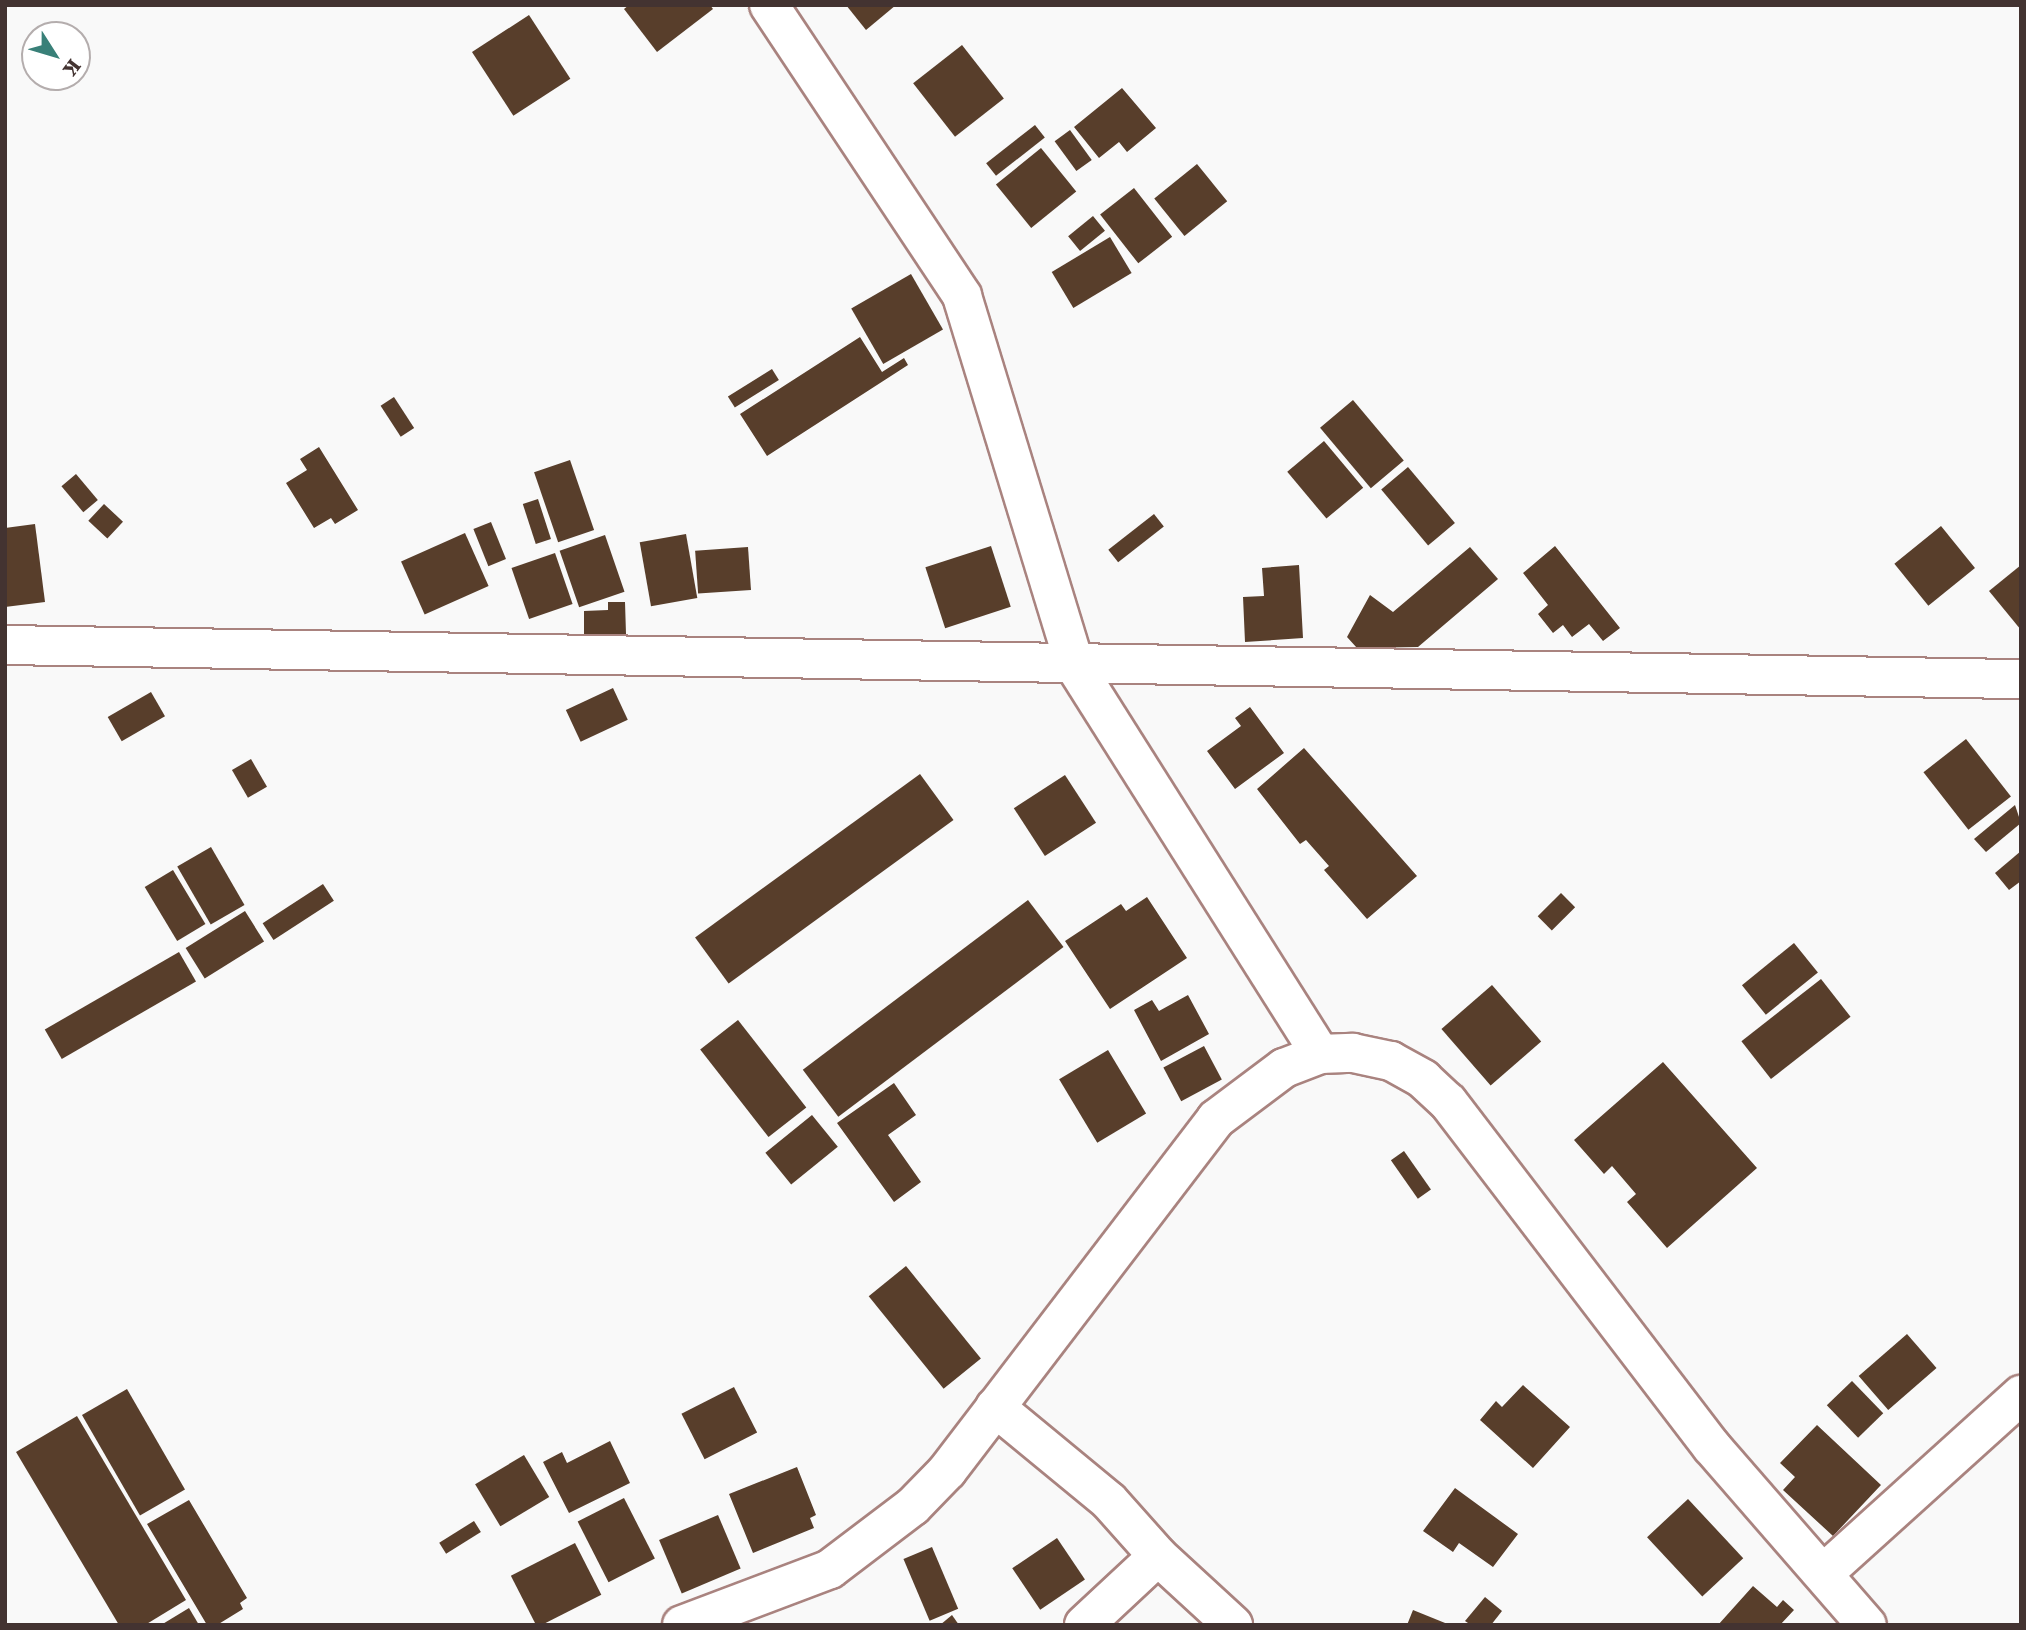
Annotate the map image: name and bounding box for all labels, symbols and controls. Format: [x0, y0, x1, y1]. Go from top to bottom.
north arrow [21, 21, 91, 91]
text: K [58, 55, 85, 81]

